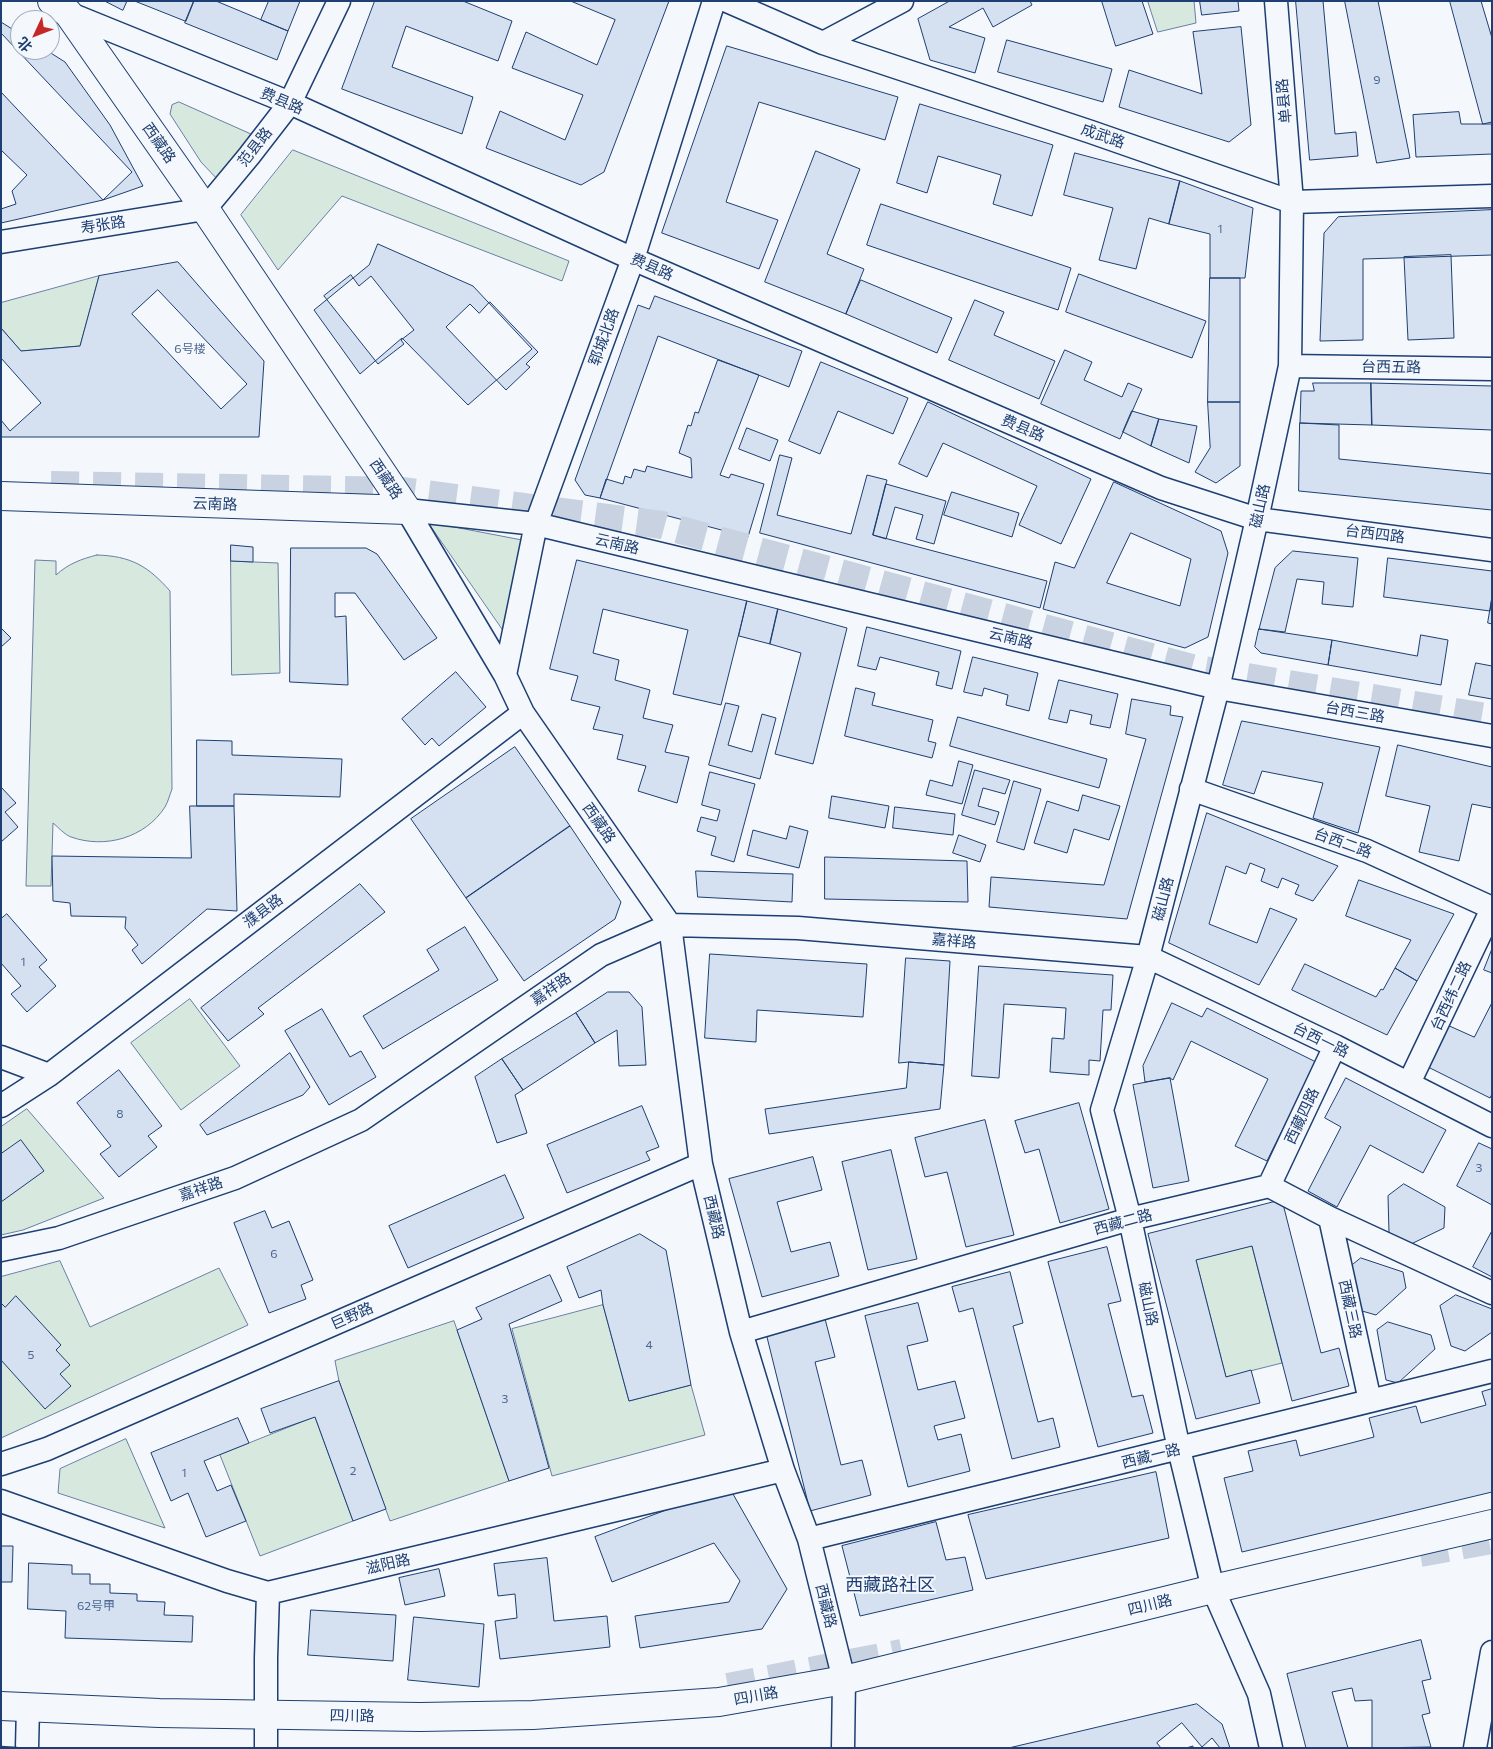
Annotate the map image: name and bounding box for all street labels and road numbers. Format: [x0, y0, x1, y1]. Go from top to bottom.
street label: 单县路 [1273, 78, 1295, 124]
street label: 费县路 [258, 84, 306, 118]
street label: 西藏路 [139, 119, 179, 167]
street label: 成武路 [1079, 120, 1127, 152]
street label: 范县路 [234, 124, 276, 170]
street label: 寿张路 [79, 213, 127, 237]
street label: 费县路 [628, 250, 676, 284]
street label: 郓城北路 [585, 306, 623, 368]
street label: 台西五路 [1361, 357, 1421, 377]
street label: 费县路 [999, 411, 1047, 445]
street label: 西藏路 [366, 455, 406, 503]
street label: 磁山路 [1247, 482, 1273, 530]
street label: 云南路 [192, 494, 238, 514]
street label: 台西四路 [1344, 521, 1406, 547]
street label: 云南路 [593, 530, 641, 558]
street label: 云南路 [987, 624, 1035, 652]
street label: 台西三路 [1324, 698, 1386, 726]
street label: 西藏路 [579, 799, 619, 847]
street label: 台西二路 [1312, 824, 1374, 862]
street label: 磁山路 [1149, 875, 1177, 923]
street label: 濮县路 [240, 890, 286, 932]
street label: 嘉祥路 [931, 930, 977, 952]
street label: 台西纬二路 [1427, 958, 1475, 1034]
street label: 嘉祥路 [527, 969, 575, 1009]
street label: 台西一路 [1290, 1019, 1352, 1061]
street label: 西藏四路 [1281, 1085, 1323, 1147]
street label: 嘉祥路 [177, 1173, 225, 1205]
street label: 西藏路 [700, 1193, 728, 1241]
street label: 西藏二路 [1092, 1206, 1154, 1238]
street label: 西藏三路 [1335, 1278, 1365, 1340]
street label: 磁山路 [1135, 1280, 1161, 1328]
street label: 巨野路 [328, 1299, 376, 1333]
street label: 西藏一路 [1120, 1440, 1182, 1472]
street label: 滋阳路 [364, 1550, 412, 1578]
street label: 西藏路 [812, 1582, 840, 1630]
street label: 四川路 [1126, 1591, 1174, 1619]
street label: 四川路 [732, 1683, 780, 1709]
street label: 四川路 [329, 1707, 375, 1725]

